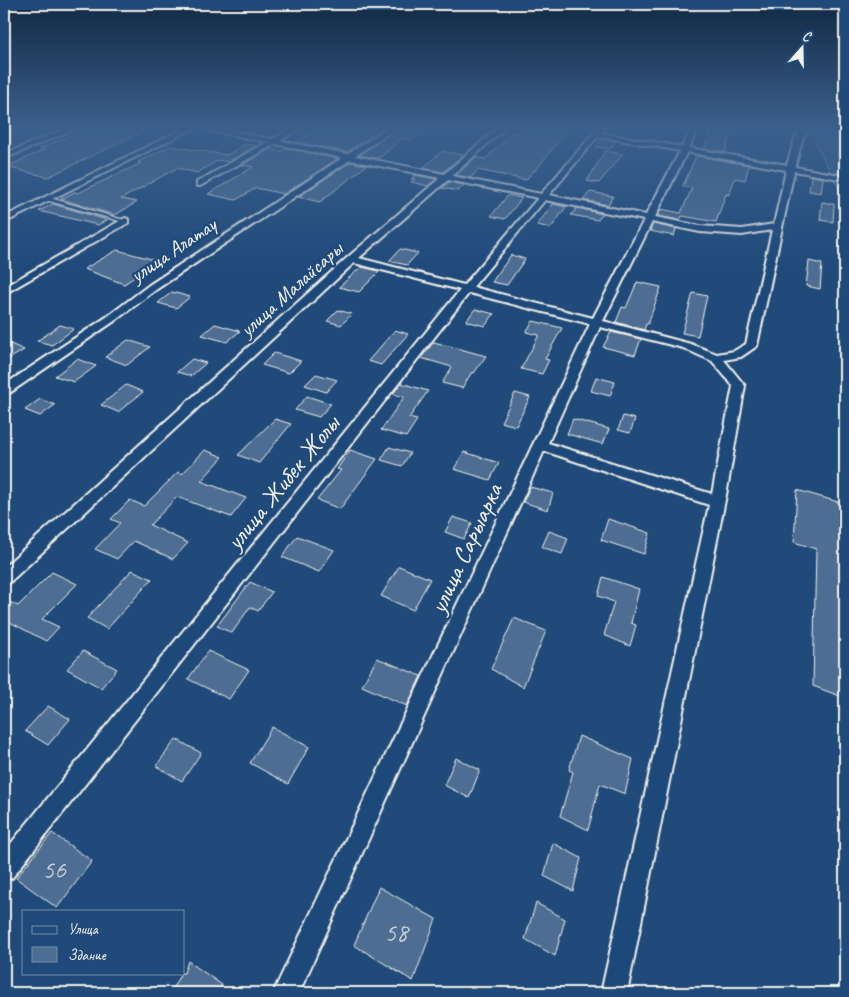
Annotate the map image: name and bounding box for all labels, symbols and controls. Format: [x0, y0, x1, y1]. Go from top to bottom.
north arrow [776, 22, 826, 72]
text: С [800, 27, 814, 46]
street label: улица Алатау [123, 211, 222, 289]
street label: улица Малайсары [233, 235, 349, 343]
street label: улица Жибек Жолы [217, 407, 348, 558]
street label: улица Сарыарка [421, 477, 511, 620]
house number: 56 [42, 853, 67, 886]
legend [22, 910, 185, 974]
house number: 58 [384, 916, 410, 949]
text: Улица [68, 920, 99, 939]
text: Здание [68, 946, 107, 965]

